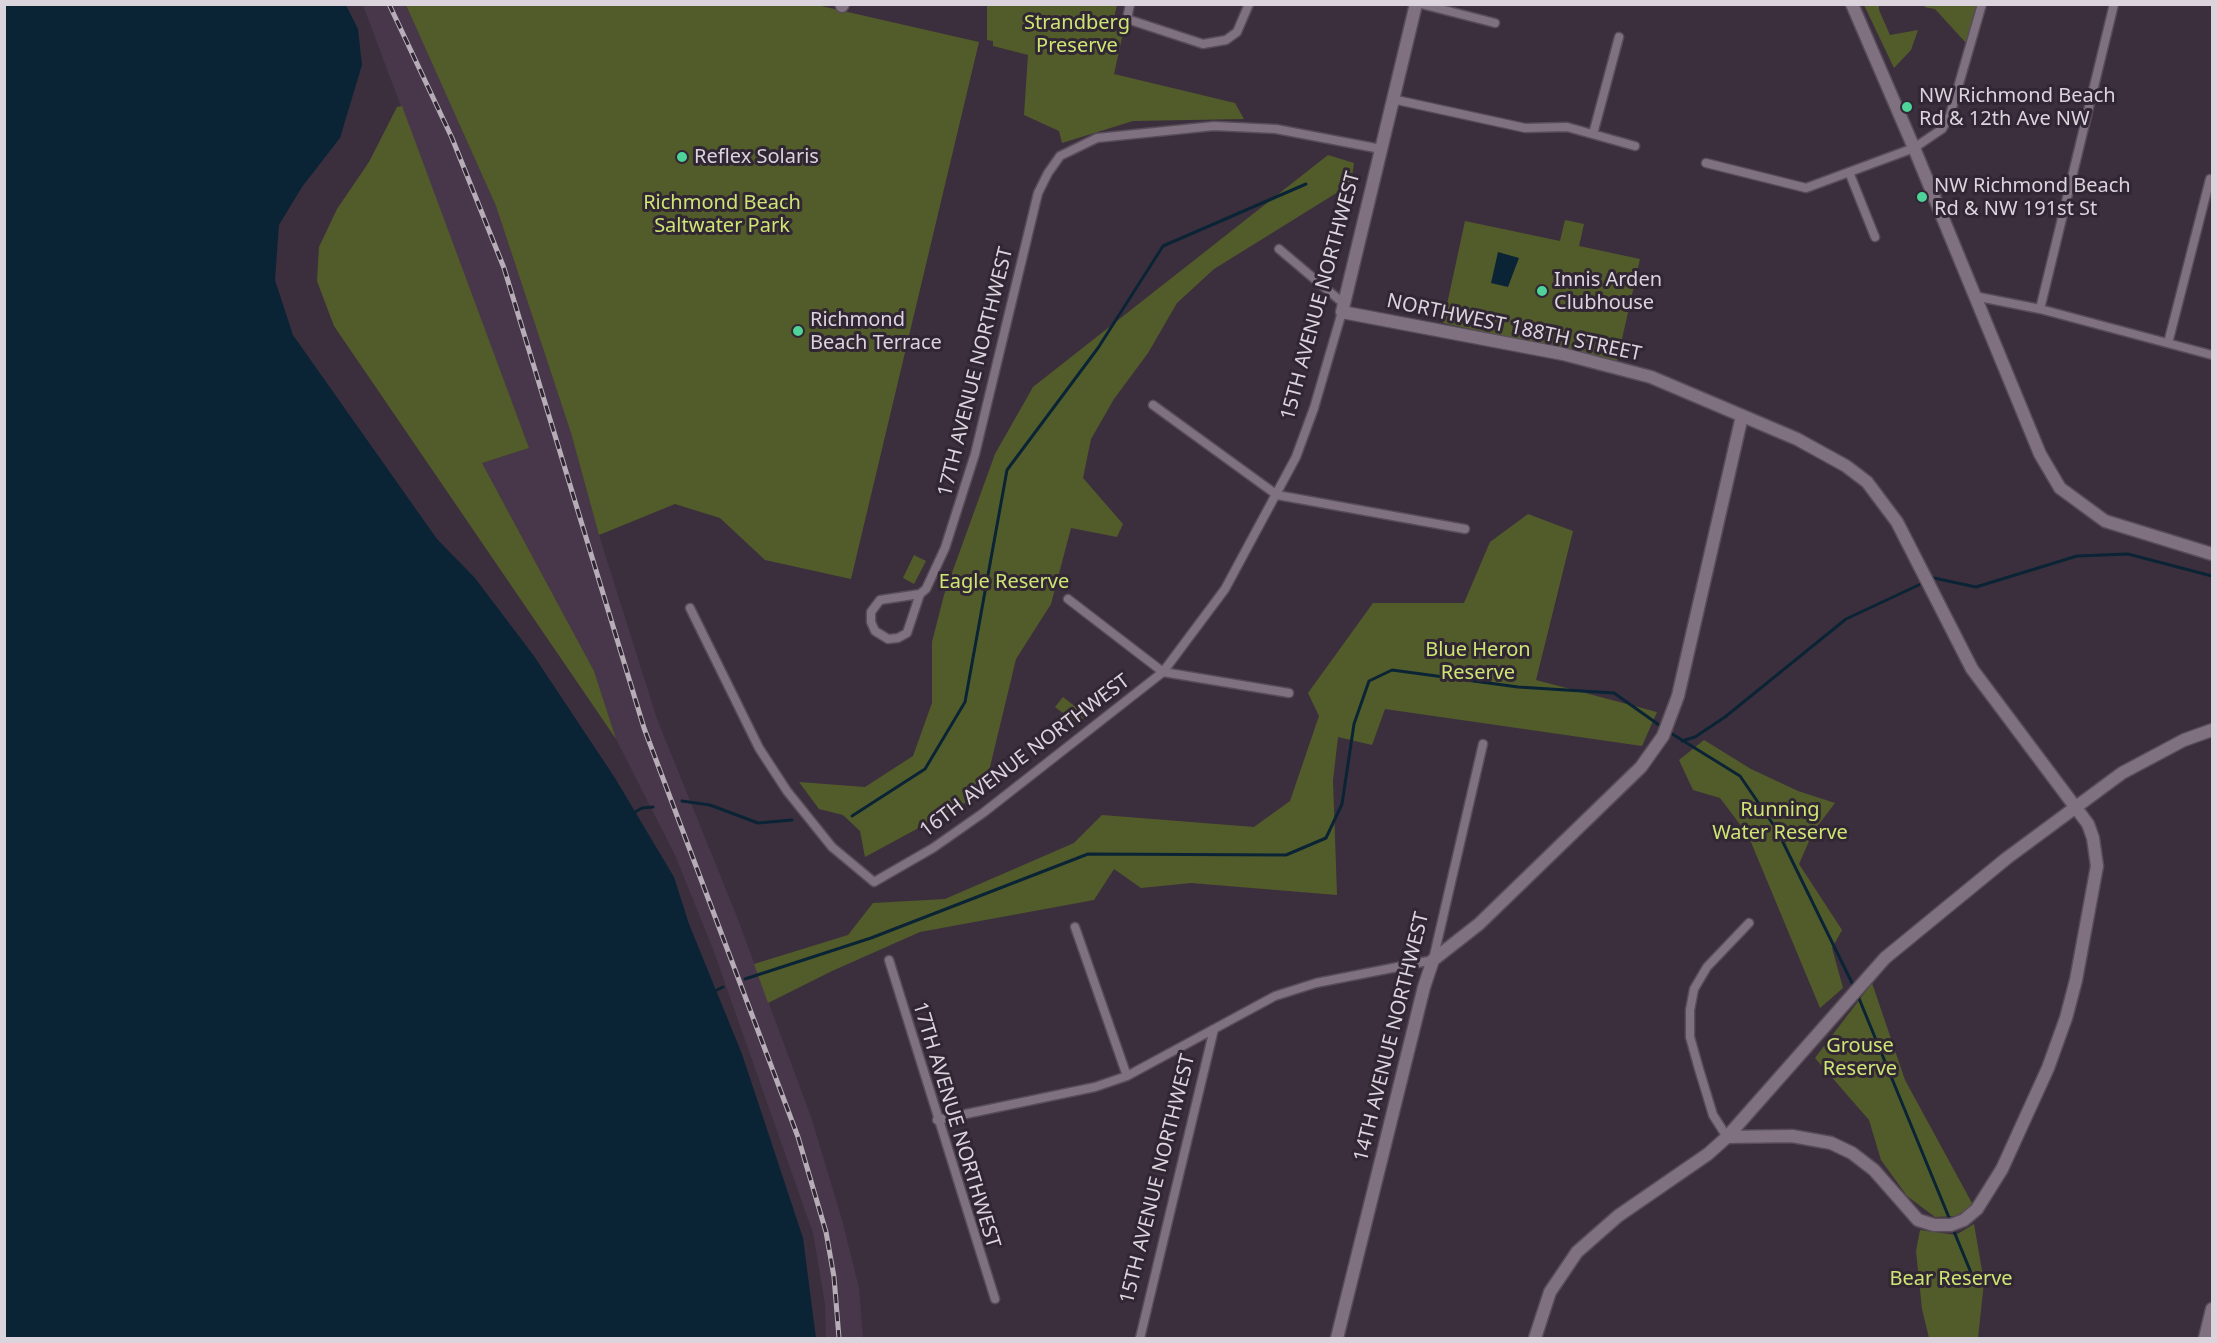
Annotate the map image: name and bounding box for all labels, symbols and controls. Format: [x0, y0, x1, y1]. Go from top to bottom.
park label: Strandberg Preserve [1024, 11, 1130, 58]
place label: NW Richmond Beach Rd & 12th Ave NW [1919, 84, 2116, 131]
marker: NW Richmond Beach Rd & 12th Ave NW [1900, 100, 1914, 114]
place label: Reflex Solaris [694, 145, 819, 169]
marker: Reflex Solaris [675, 150, 689, 164]
street label: 15TH AVENUE NORTHWEST [1276, 169, 1366, 423]
place label: NW Richmond Beach Rd & NW 191st St [1934, 174, 2131, 221]
marker: NW Richmond Beach Rd & NW 191st St [1915, 190, 1929, 204]
park label: Richmond Beach Saltwater Park [643, 191, 801, 238]
street label: 17TH AVENUE NORTHWEST [933, 245, 1019, 499]
place label: Innis Arden Clubhouse [1554, 268, 1662, 315]
marker: Innis Arden Clubhouse [1535, 284, 1549, 298]
street label: NORTHWEST 188TH STREET [1385, 289, 1643, 367]
place label: Richmond Beach Terrace [810, 308, 942, 355]
marker: Richmond Beach Terrace [791, 324, 805, 338]
park label: Eagle Reserve [939, 570, 1069, 594]
park label: Blue Heron Reserve [1425, 638, 1531, 685]
street label: 16TH AVENUE NORTHWEST [915, 669, 1135, 843]
park label: Running Water Reserve [1712, 798, 1848, 845]
street label: 14TH AVENUE NORTHWEST [1349, 910, 1435, 1164]
street label: 17TH AVENUE NORTHWEST [907, 999, 1005, 1251]
park label: Grouse Reserve [1823, 1034, 1897, 1081]
street label: 15TH AVENUE NORTHWEST [1115, 1052, 1201, 1306]
park label: Bear Reserve [1889, 1267, 2013, 1291]

